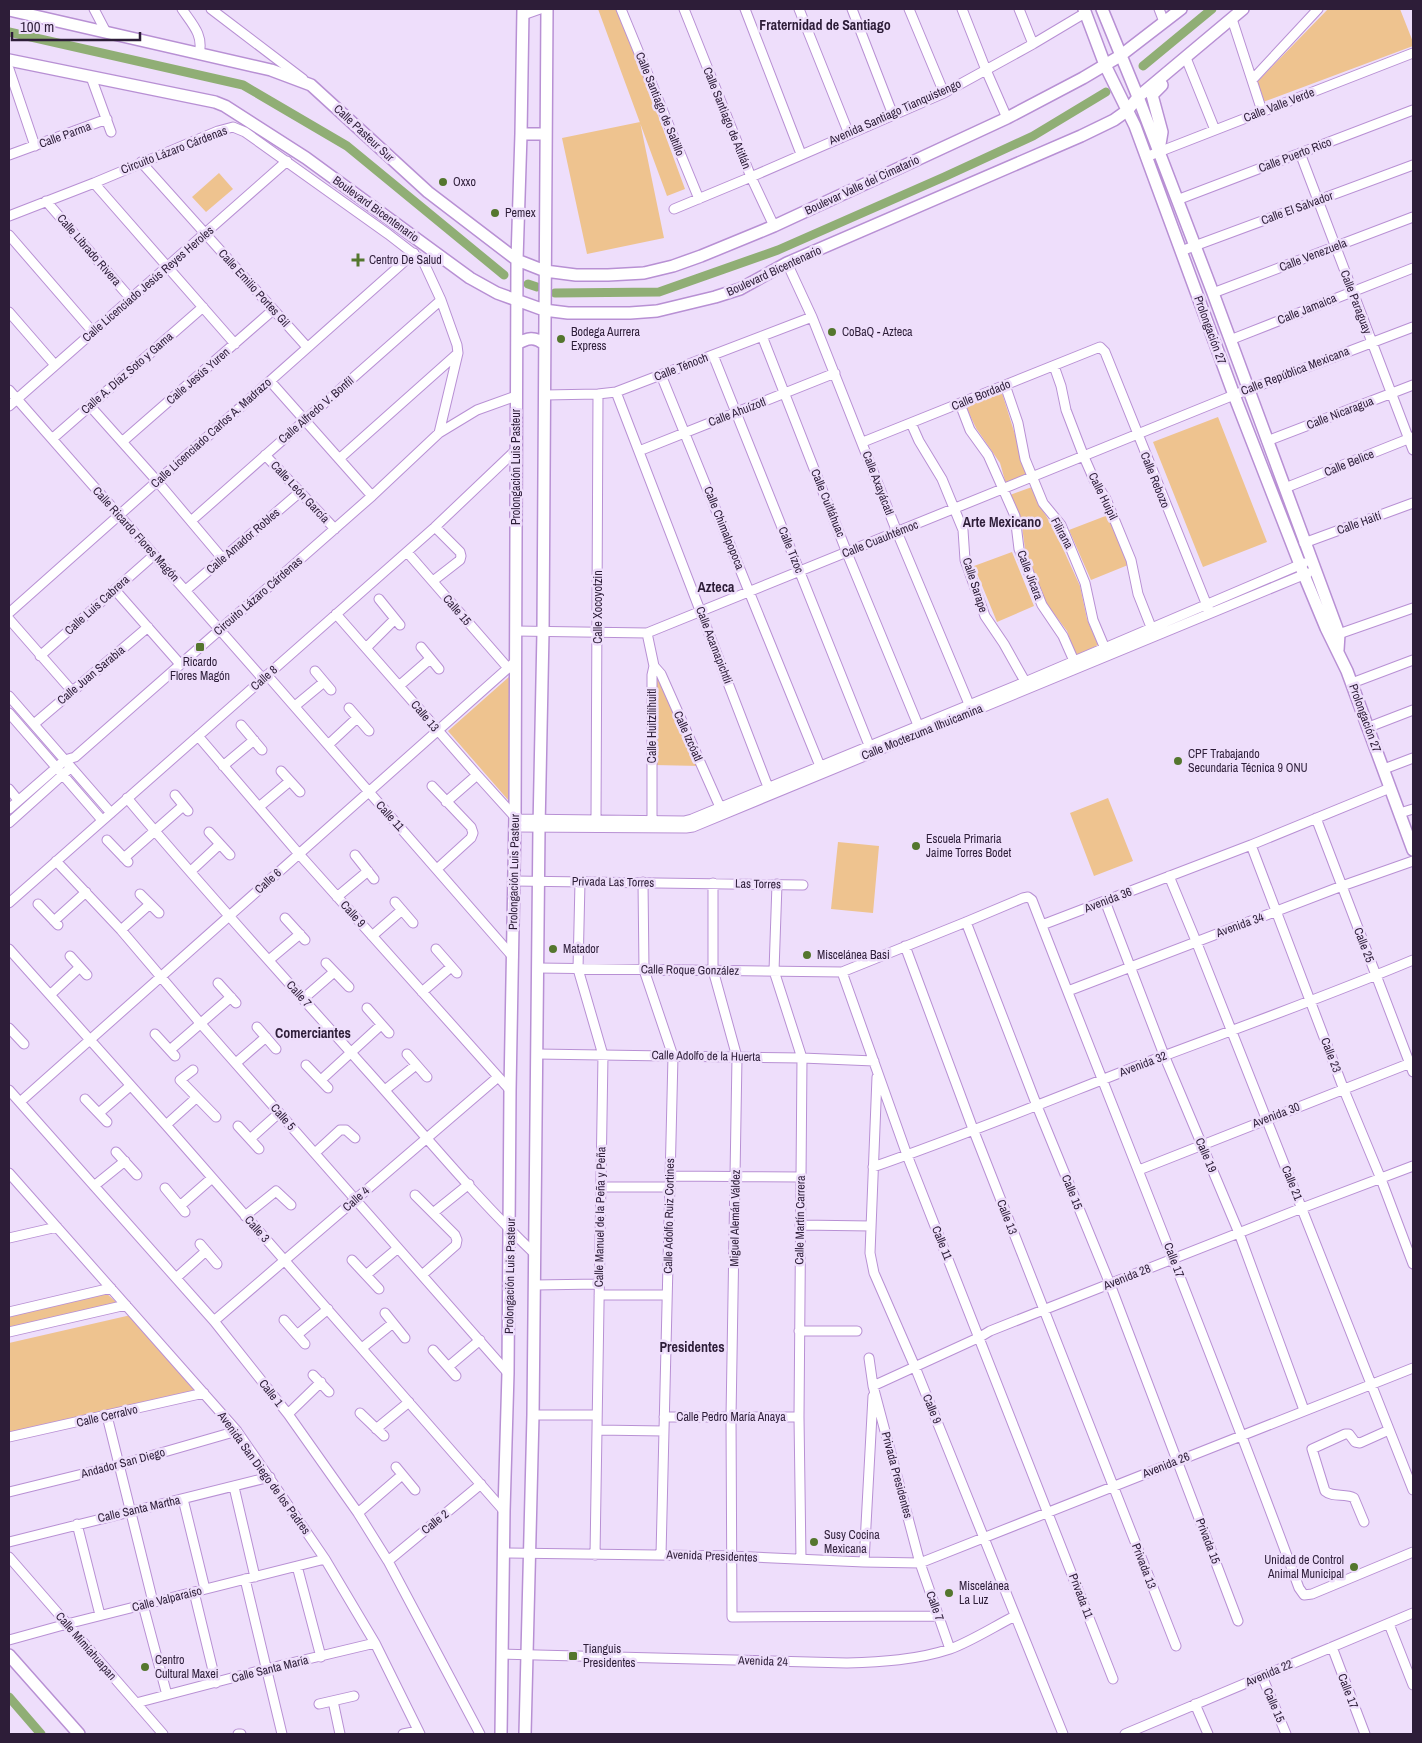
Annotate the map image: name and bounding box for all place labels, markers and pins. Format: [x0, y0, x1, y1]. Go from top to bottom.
place label: Oxxo [453, 174, 476, 190]
marker: Oxxo [437, 176, 449, 188]
place label: Pemex [505, 205, 536, 221]
marker: Pemex [489, 207, 501, 219]
place label: Centro De Salud [369, 252, 442, 268]
marker: Centro De Salud [351, 253, 365, 267]
place label: Bodega Aurrera Express [571, 324, 640, 354]
place label: CoBaQ - Azteca [842, 324, 913, 340]
marker: CoBaQ - Azteca [826, 326, 838, 338]
marker: Bodega Aurrera Express [555, 333, 567, 345]
marker: Ricardo Flores Magón [194, 641, 206, 653]
place label: Ricardo Flores Magón [170, 654, 230, 684]
place label: CPF Trabajando Secundaria Técnica 9 ONU [1188, 746, 1308, 776]
marker: CPF Trabajando Secundaria Técnica 9 ONU [1172, 755, 1184, 767]
place label: Escuela Primaria Jaime Torres Bodet [926, 831, 1011, 861]
marker: Escuela Primaria Jaime Torres Bodet [910, 840, 922, 852]
place label: Matador [563, 941, 600, 957]
marker: Matador [547, 943, 559, 955]
place label: Miscelánea Basi [817, 947, 890, 963]
marker: Miscelánea Basi [801, 949, 813, 961]
place label: Susy Cocina Mexicana [824, 1527, 880, 1557]
marker: Susy Cocina Mexicana [808, 1536, 820, 1548]
place label: Unidad de Control Animal Municipal [1264, 1552, 1344, 1582]
marker: Unidad de Control Animal Municipal [1348, 1561, 1360, 1573]
place label: Miscelánea La Luz [959, 1578, 1010, 1608]
marker: Miscelánea La Luz [943, 1587, 955, 1599]
place label: Tianguis Presidentes [583, 1641, 636, 1671]
marker: Tianguis Presidentes [567, 1650, 579, 1662]
place label: Centro Cultural Maxei [155, 1652, 218, 1682]
marker: Centro Cultural Maxei [139, 1661, 151, 1673]

